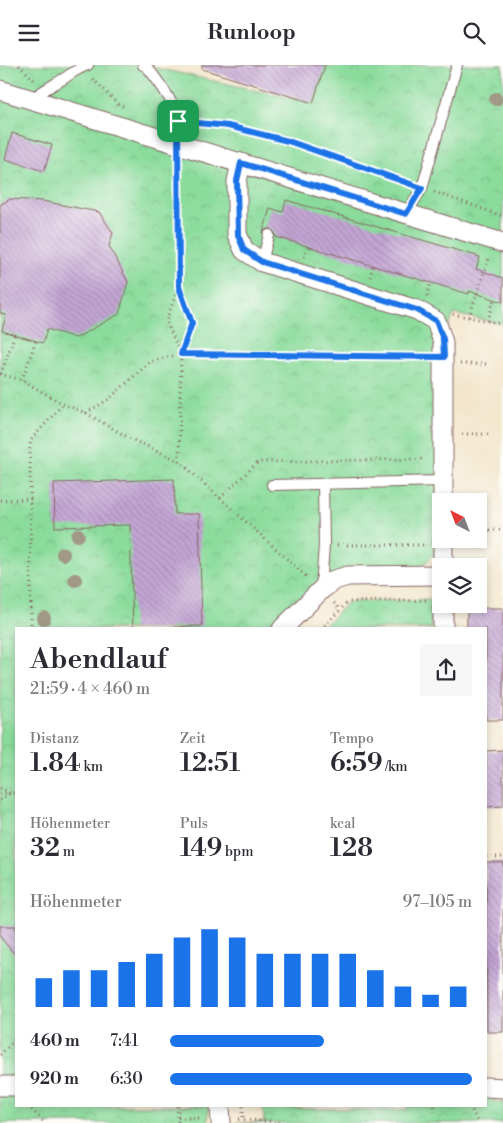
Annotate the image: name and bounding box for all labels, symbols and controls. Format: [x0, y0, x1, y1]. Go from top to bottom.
icon: menu [15, 19, 43, 47]
text: Runloop [207, 19, 296, 46]
icon: search [460, 19, 488, 47]
pin [157, 100, 199, 142]
icon: arrive [164, 107, 192, 135]
north arrow [432, 493, 488, 547]
map controls [432, 493, 487, 613]
button: layers [432, 558, 487, 613]
text: Abendlauf [30, 642, 167, 677]
button: share [420, 644, 472, 696]
text: 21:59 · 4 × 460 m [30, 679, 150, 699]
text: Distanz [30, 730, 79, 748]
text: Zeit [180, 730, 206, 748]
text: Tempo [330, 730, 374, 748]
text: 1.84 [30, 748, 81, 779]
text: 12:51 [180, 748, 240, 779]
text: 6:59 [330, 748, 382, 779]
text: km [81, 758, 103, 776]
text: /km [382, 758, 408, 776]
text: Höhenmeter [30, 815, 110, 833]
text: Puls [180, 815, 208, 833]
text: kcal [330, 815, 355, 833]
text: 32 [30, 833, 60, 864]
text: 149 [180, 833, 222, 864]
text: 128 [330, 833, 373, 864]
text: m [60, 843, 75, 861]
text: bpm [222, 843, 253, 861]
text: Höhenmeter [30, 892, 122, 912]
text: 97–105 m [403, 892, 472, 912]
text: 460 m [30, 1031, 80, 1051]
text: 7:41 [110, 1031, 138, 1051]
text: 920 m [30, 1069, 79, 1089]
text: 6:30 [110, 1069, 143, 1089]

